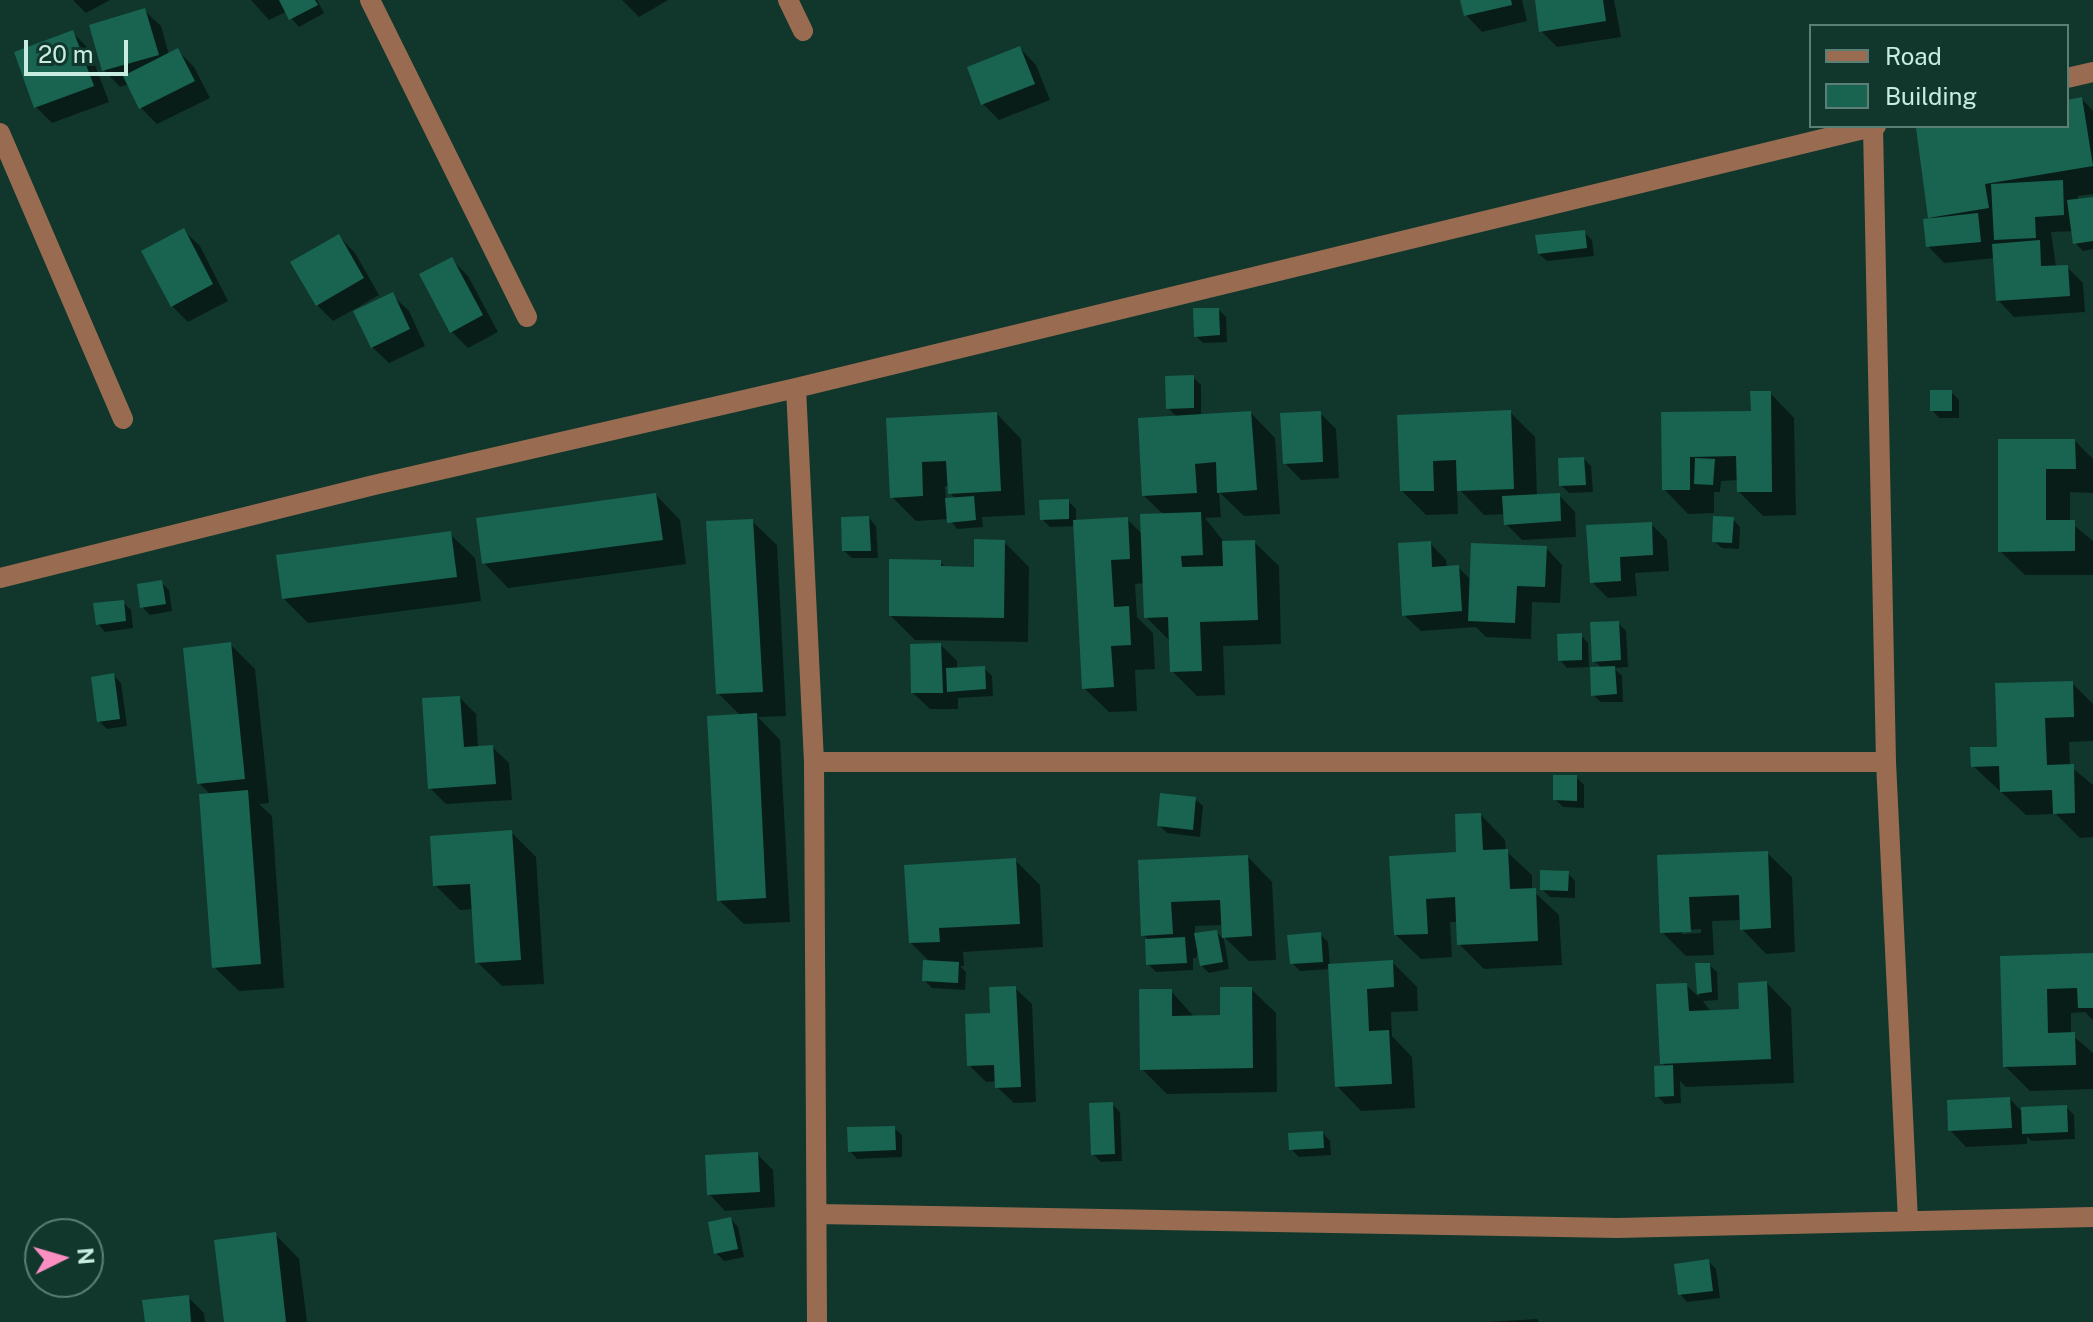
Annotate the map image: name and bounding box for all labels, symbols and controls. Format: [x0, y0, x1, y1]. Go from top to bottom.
scale bar [28, 24, 132, 74]
legend [1809, 24, 2069, 128]
text: 20 m [38, 40, 94, 68]
text: Road [1885, 42, 1942, 70]
text: Building [1885, 82, 1977, 110]
north arrow [24, 1218, 104, 1298]
text: N [72, 1246, 100, 1266]

